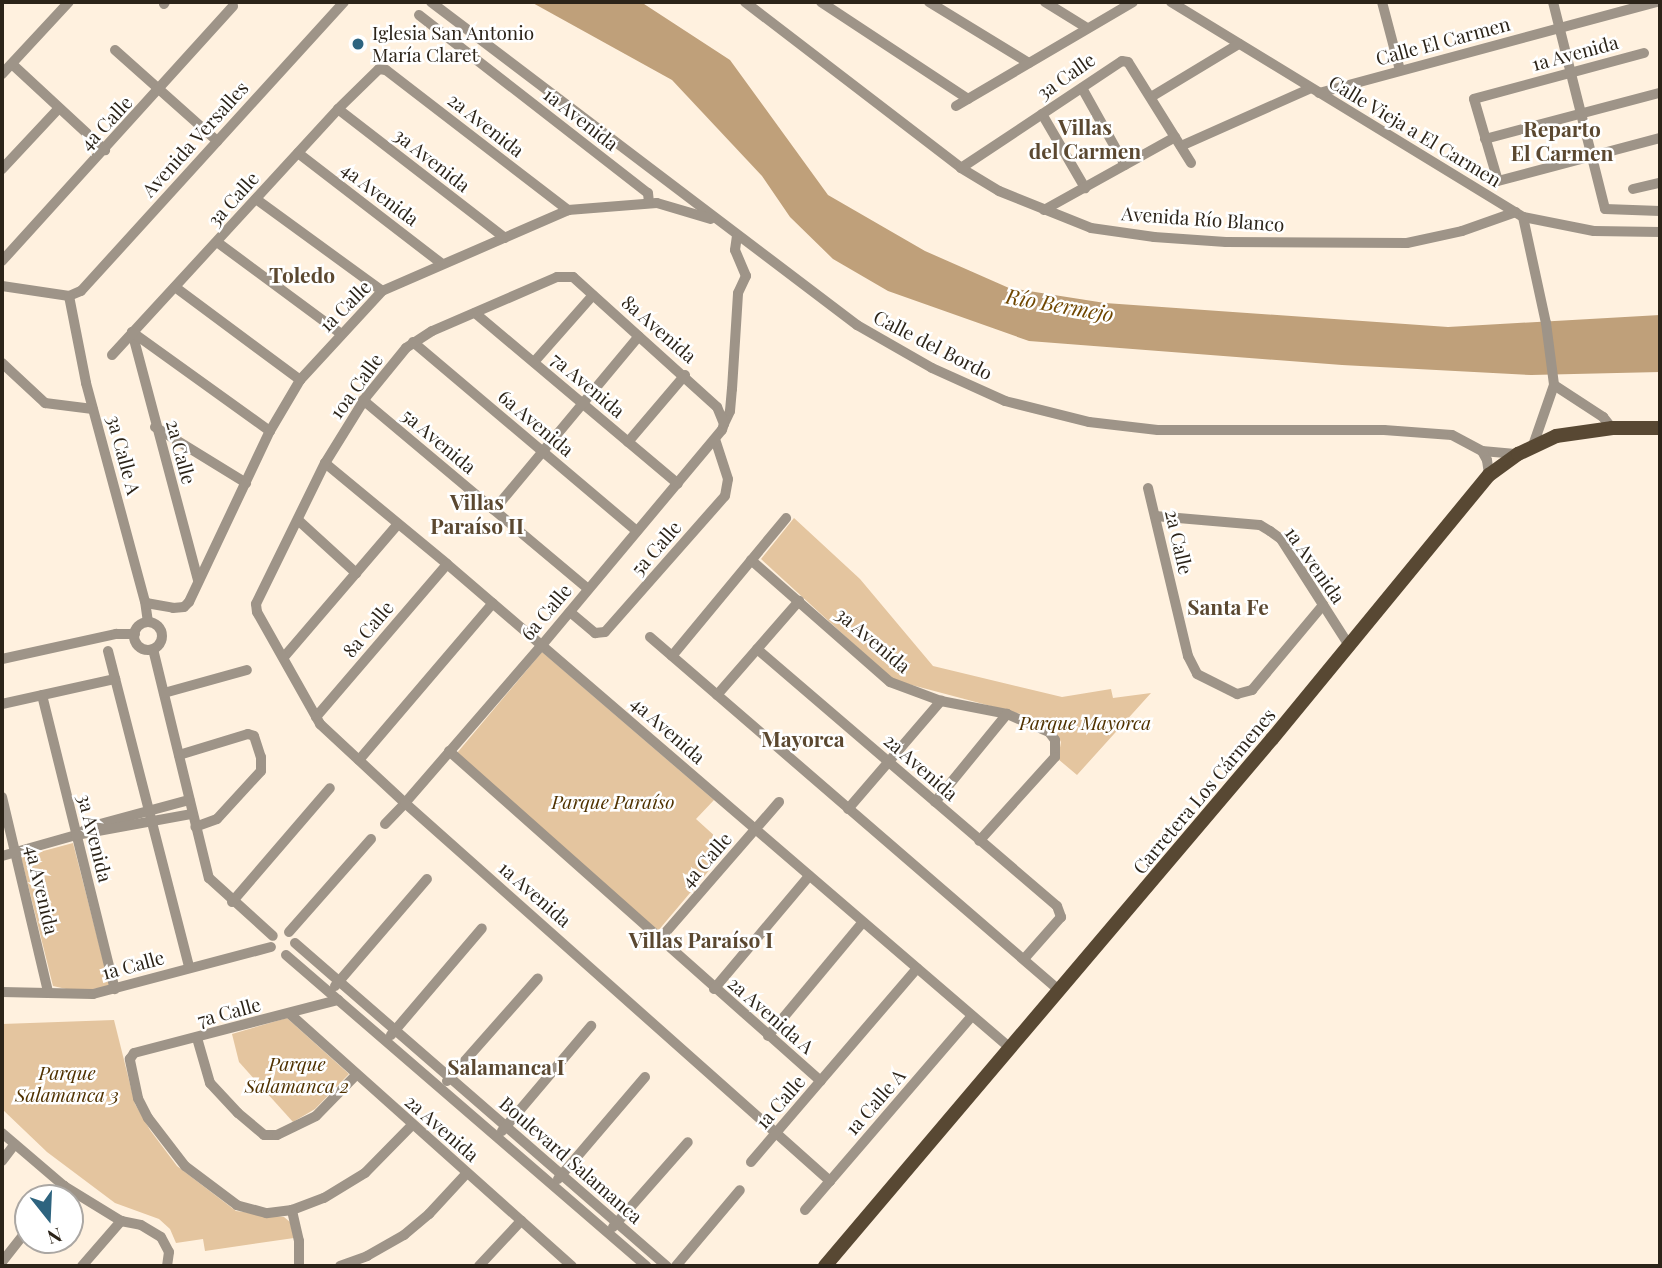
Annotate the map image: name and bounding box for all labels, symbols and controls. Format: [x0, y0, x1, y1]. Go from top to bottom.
street label: Calle El Carmen [1373, 12, 1513, 70]
place label: Iglesia San Antonio María Claret [372, 22, 535, 66]
street label: 1a Avenida [1529, 30, 1621, 76]
marker: Iglesia San Antonio María Claret [350, 36, 366, 52]
street label: 3a Calle [1033, 48, 1099, 104]
street label: Calle Vieja a El Carmen [1324, 70, 1506, 192]
street label: Avenida Versalles [137, 76, 253, 202]
street label: 1a Avenida [539, 83, 623, 155]
street label: 2a Avenida [443, 88, 529, 162]
street label: 4a Calle [75, 91, 137, 155]
district label: Villas del Carmen [1029, 113, 1141, 163]
district label: Reparto El Carmen [1511, 115, 1613, 165]
street label: 3a Avenida [389, 123, 475, 197]
street label: 4a Avenida [337, 157, 423, 231]
street label: 3a Calle [203, 167, 263, 231]
street label: Avenida Río Blanco [1121, 202, 1285, 236]
district label: Toledo [269, 261, 335, 287]
street label: 1a Calle [314, 275, 376, 337]
water label: Río Bermejo [1004, 282, 1116, 326]
street label: 8a Avenida [617, 290, 701, 368]
street label: Calle del Bordo [870, 305, 996, 385]
street label: 7a Avenida [546, 347, 630, 423]
street label: 10a Calle [325, 349, 387, 423]
street label: 6a Avenida [493, 385, 579, 461]
street label: 5a Avenida [397, 403, 481, 479]
street label: 3a Calle A [102, 412, 146, 498]
street label: 2a Calle [161, 417, 201, 487]
district label: Villas Paraíso II [430, 488, 524, 538]
street label: 2a Calle [1160, 507, 1198, 577]
street label: 5a Calle [626, 516, 686, 580]
street label: 1a Avenida [1280, 522, 1350, 608]
street label: 6a Calle [516, 579, 576, 645]
district label: Santa Fe [1187, 593, 1269, 619]
street label: 8a Calle [338, 596, 398, 662]
street label: 3a Avenida [831, 602, 915, 678]
street label: 4a Avenida [626, 691, 710, 769]
street label: Carretera Los Cármenes [1128, 703, 1280, 879]
park label: Parque Mayorca [1019, 712, 1151, 734]
district label: Mayorca [761, 725, 845, 751]
street label: 2a Avenida [879, 728, 963, 806]
street label: 3a Avenida [73, 791, 117, 885]
park label: Parque Paraíso [552, 791, 674, 813]
street label: 4a Calle [676, 827, 736, 893]
street label: 4a Avenida [21, 843, 63, 937]
street label: 1a Avenida [494, 856, 576, 932]
district label: Villas Paraíso I [629, 926, 773, 952]
street label: 1a Calle [99, 946, 167, 984]
street label: 2a Avenida A [723, 971, 819, 1059]
street label: 7a Calle [195, 993, 263, 1031]
park label: Parque Salamanca 2 [245, 1053, 349, 1097]
district label: Salamanca I [447, 1053, 565, 1079]
park label: Parque Salamanca 3 [15, 1062, 119, 1106]
street label: 1a Calle A [840, 1064, 910, 1140]
street label: 1a Calle [750, 1070, 810, 1134]
street label: 2a Avenida [400, 1089, 484, 1167]
street label: Boulevard Salamanca [495, 1092, 647, 1228]
north arrow [14, 1184, 84, 1254]
text: N [44, 1223, 65, 1252]

